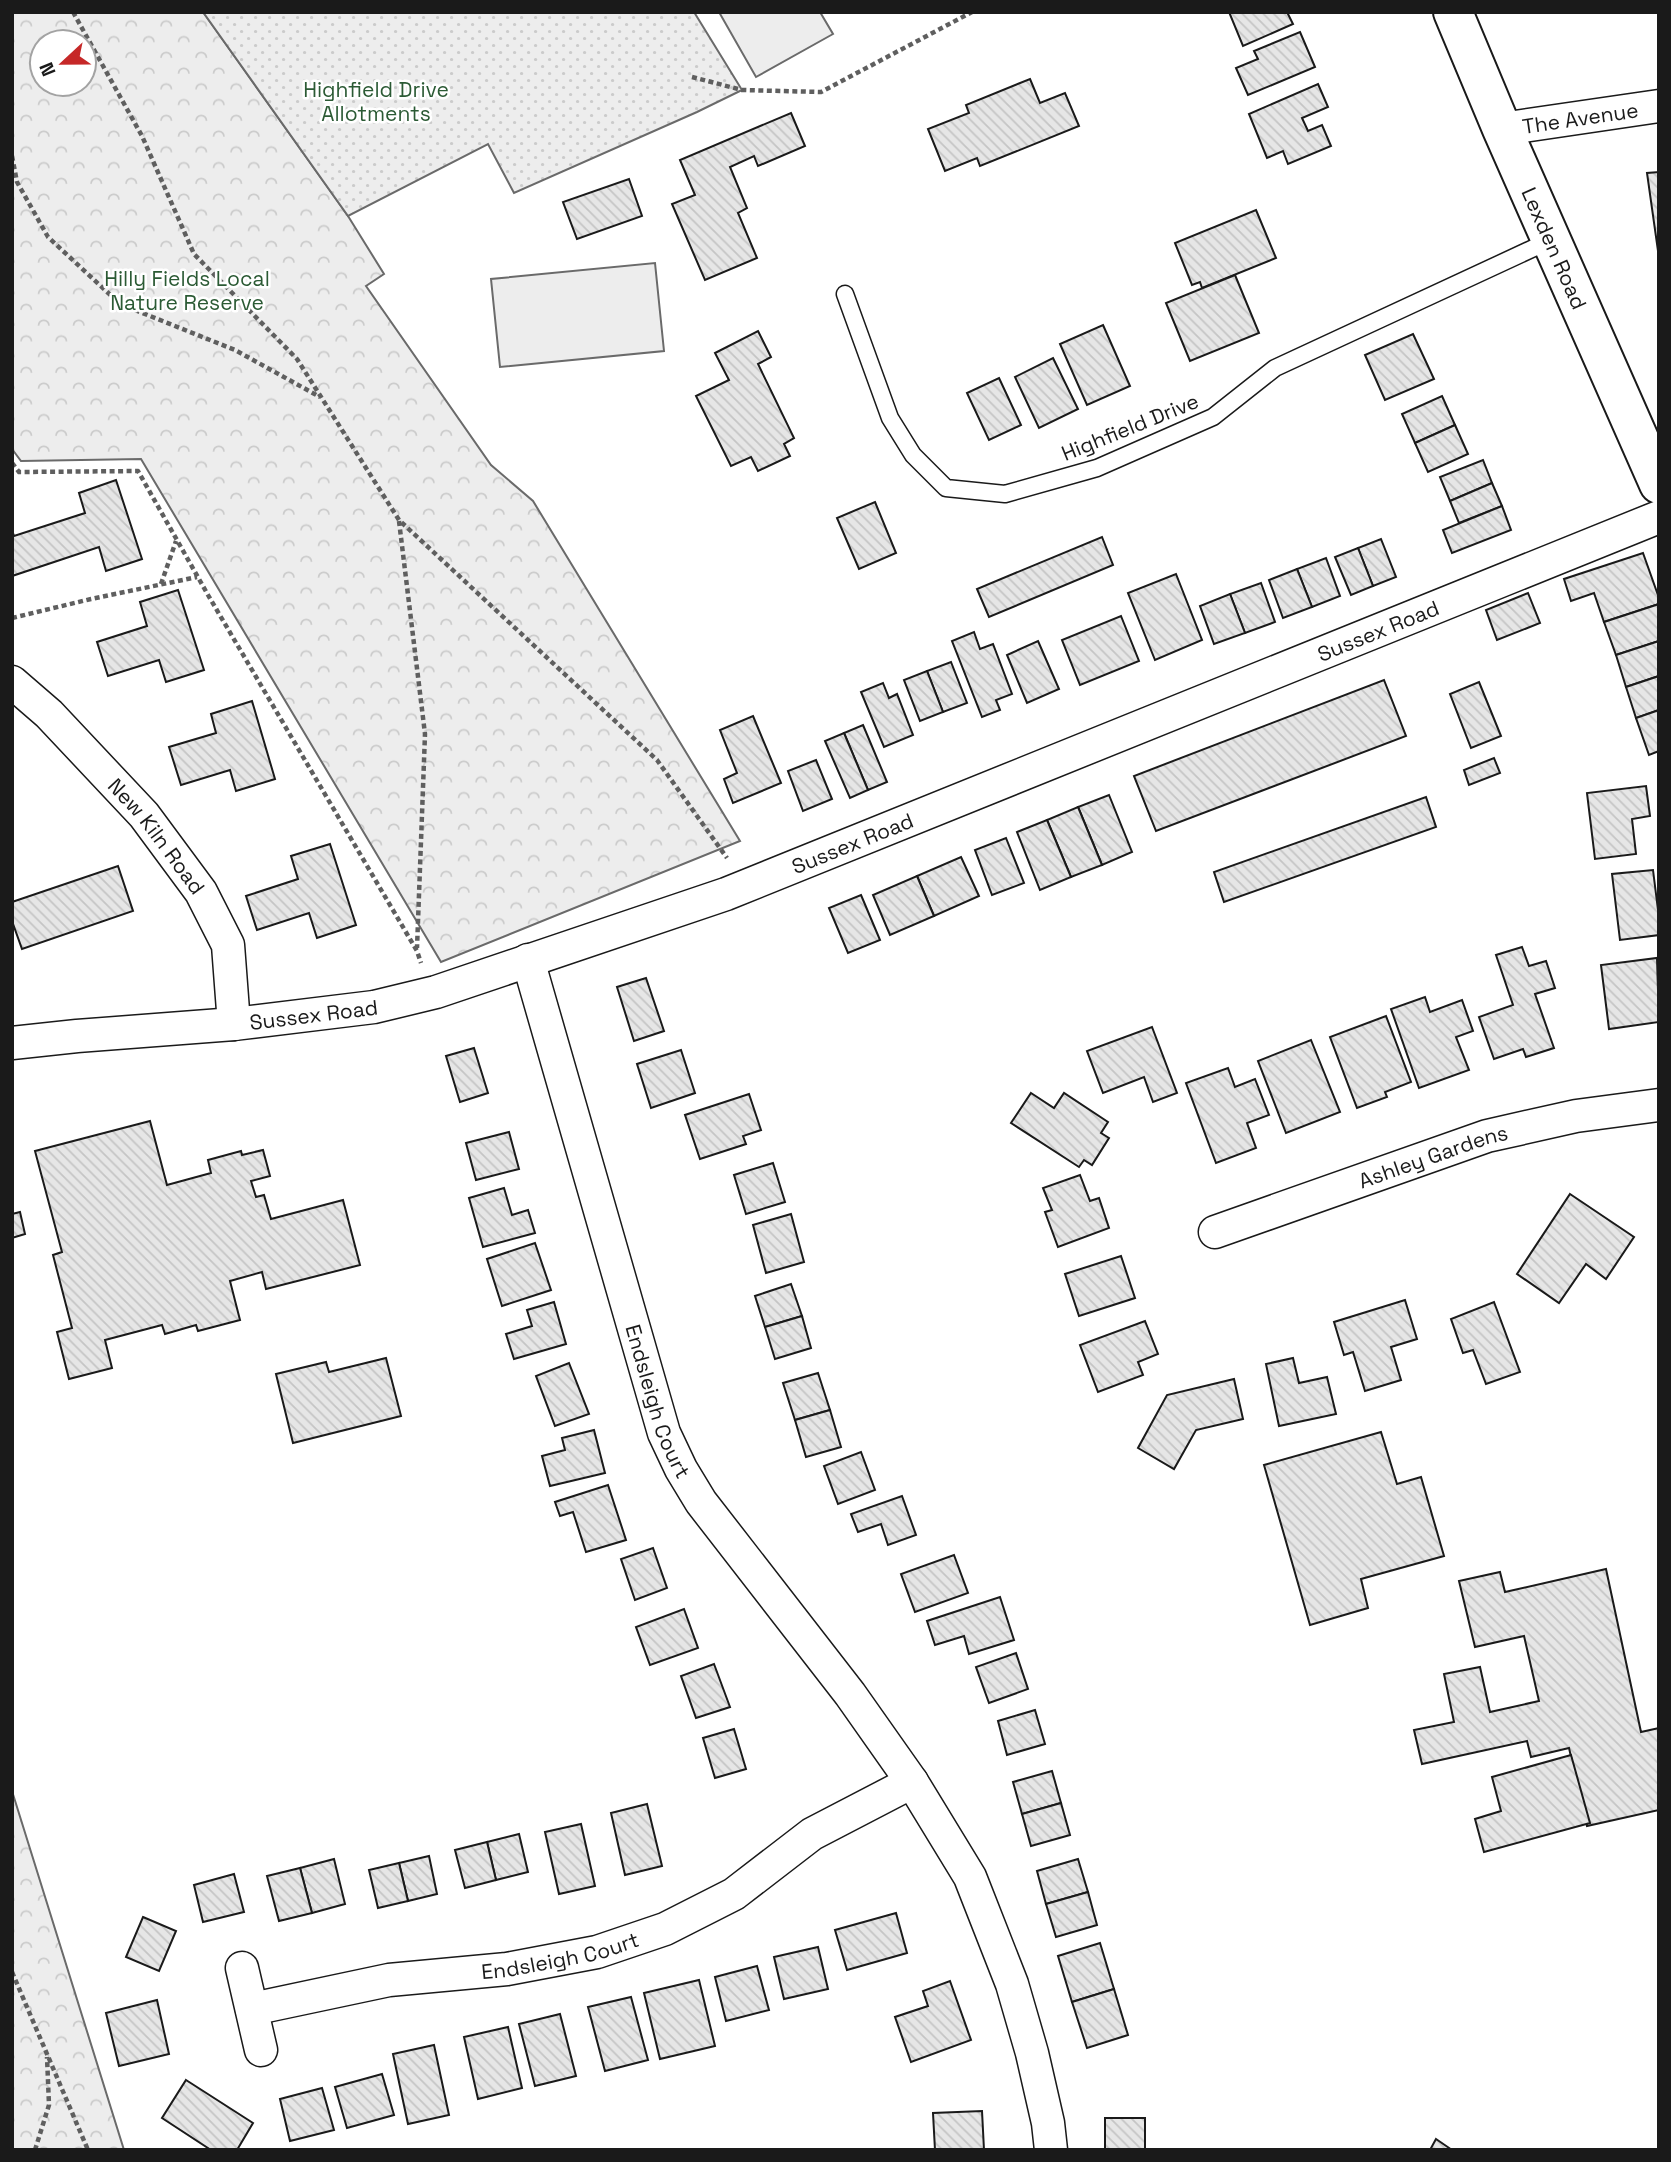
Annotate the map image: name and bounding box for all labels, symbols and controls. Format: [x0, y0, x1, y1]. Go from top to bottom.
north arrow [28, 28, 98, 98]
text: N [34, 59, 62, 80]
park label: Highfield Drive Allotments [303, 76, 449, 127]
street label: The Avenue [1520, 96, 1640, 139]
street label: Lexden Road [1516, 183, 1593, 313]
park label: Hilly Fields Local Nature Reserve [104, 265, 270, 316]
street label: Highfield Drive [1057, 387, 1203, 467]
street label: Sussex Road [1313, 594, 1443, 667]
street label: New Kiln Road [102, 772, 211, 899]
street label: Sussex Road [787, 806, 917, 880]
street label: Sussex Road [248, 993, 379, 1036]
street label: Ashley Gardens [1355, 1118, 1510, 1194]
street label: Endsleigh Court [620, 1321, 697, 1483]
street label: Endsleigh Court [480, 1925, 642, 1985]

